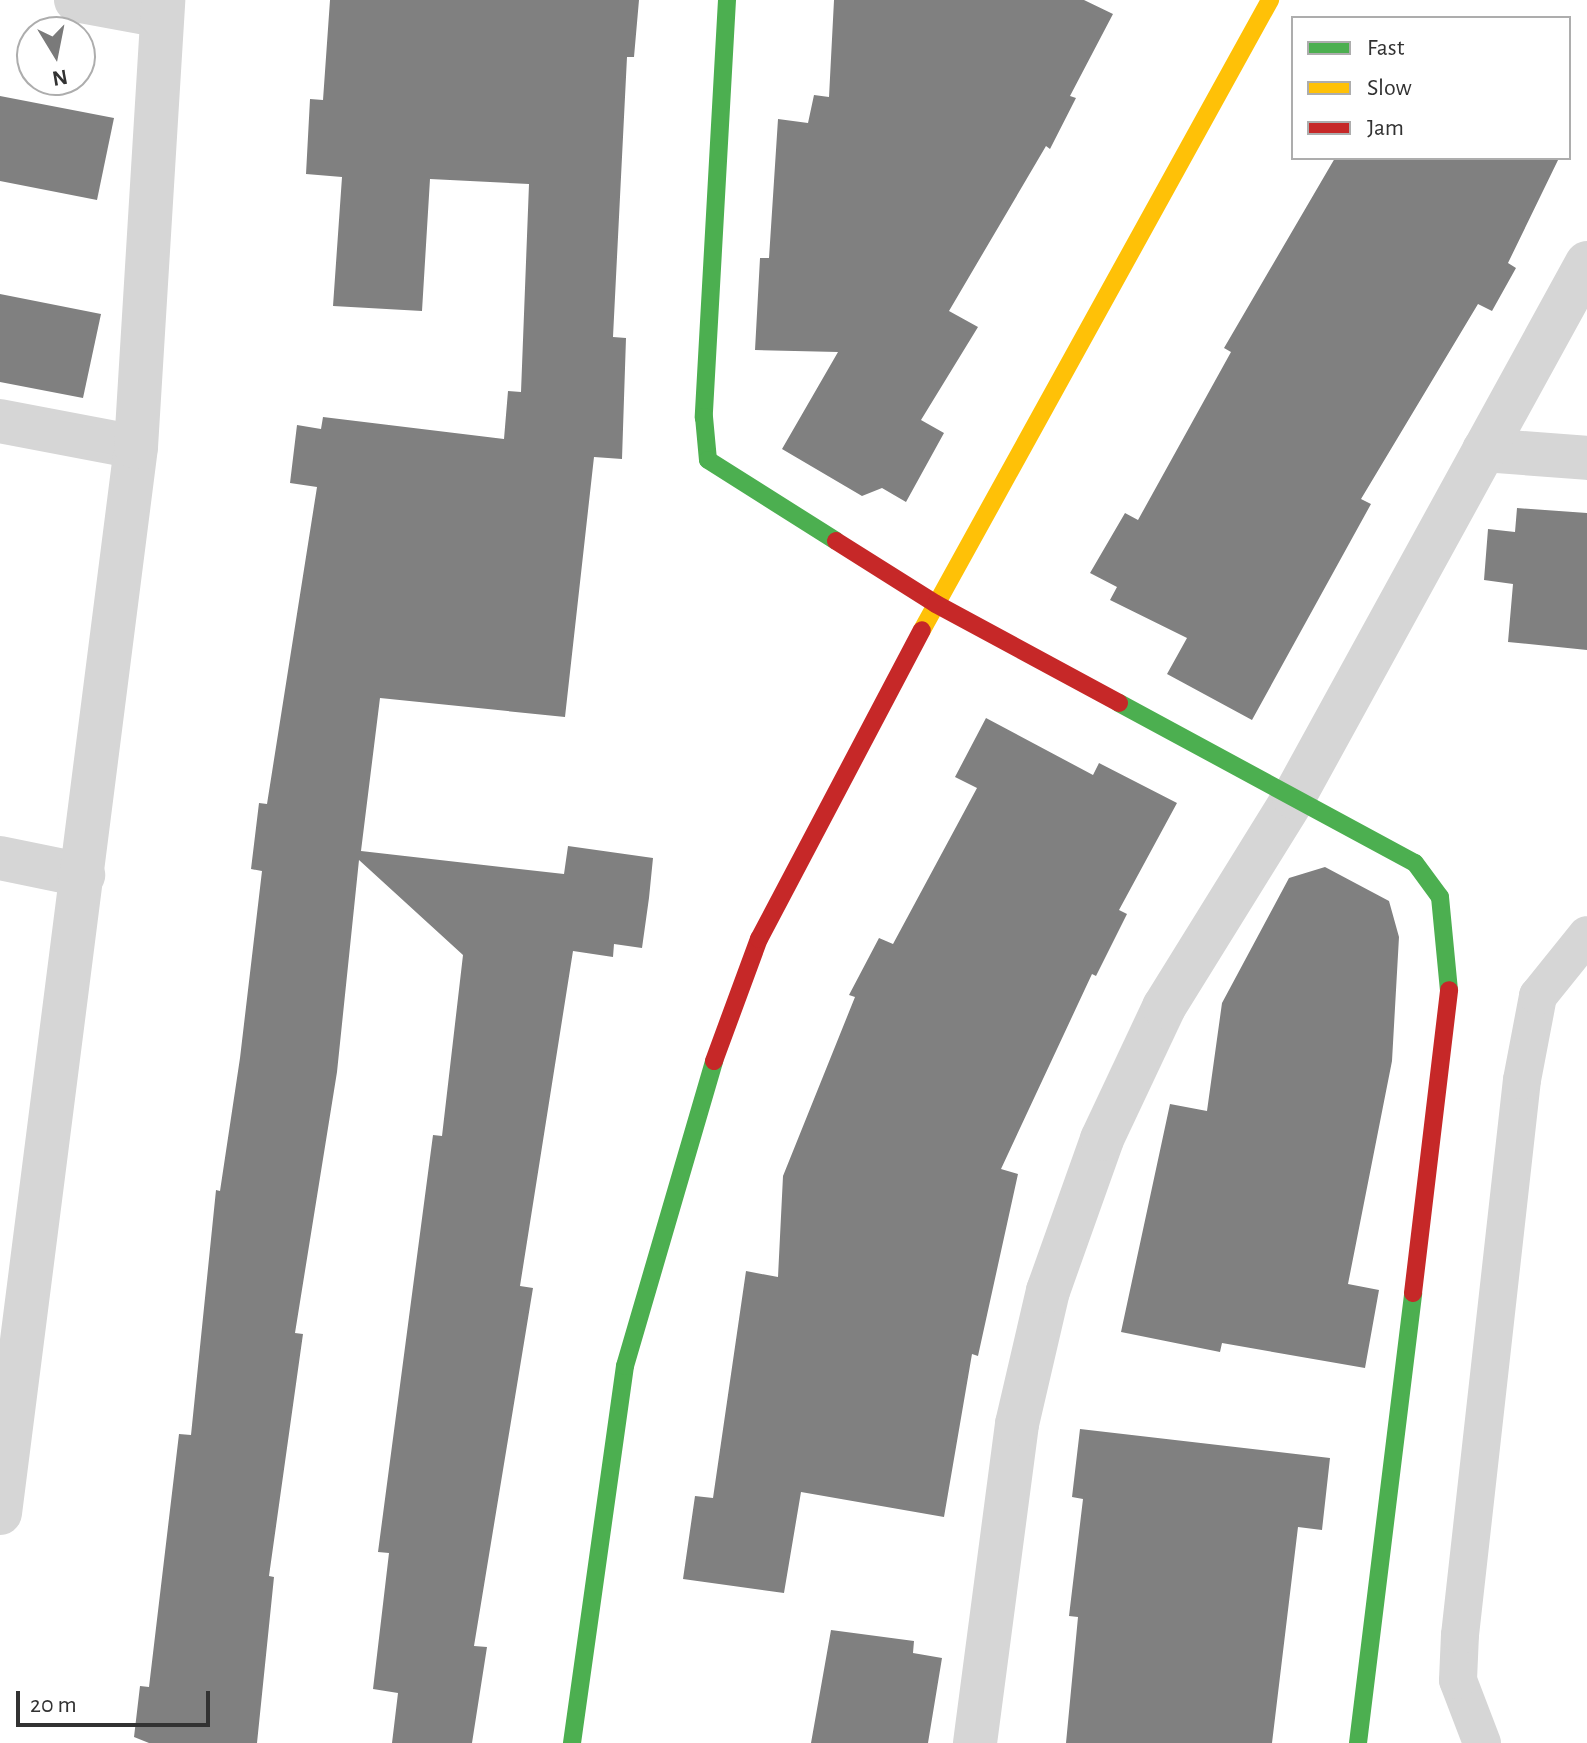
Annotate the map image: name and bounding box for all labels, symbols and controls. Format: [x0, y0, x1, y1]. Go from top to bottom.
north arrow [16, 16, 96, 96]
legend [1291, 16, 1571, 160]
text: Fast [1367, 36, 1404, 60]
text: N [50, 66, 69, 90]
text: Slow [1367, 76, 1412, 100]
text: Jam [1367, 116, 1404, 140]
scale bar [20, 1675, 214, 1725]
text: 20 m [30, 1693, 77, 1717]

